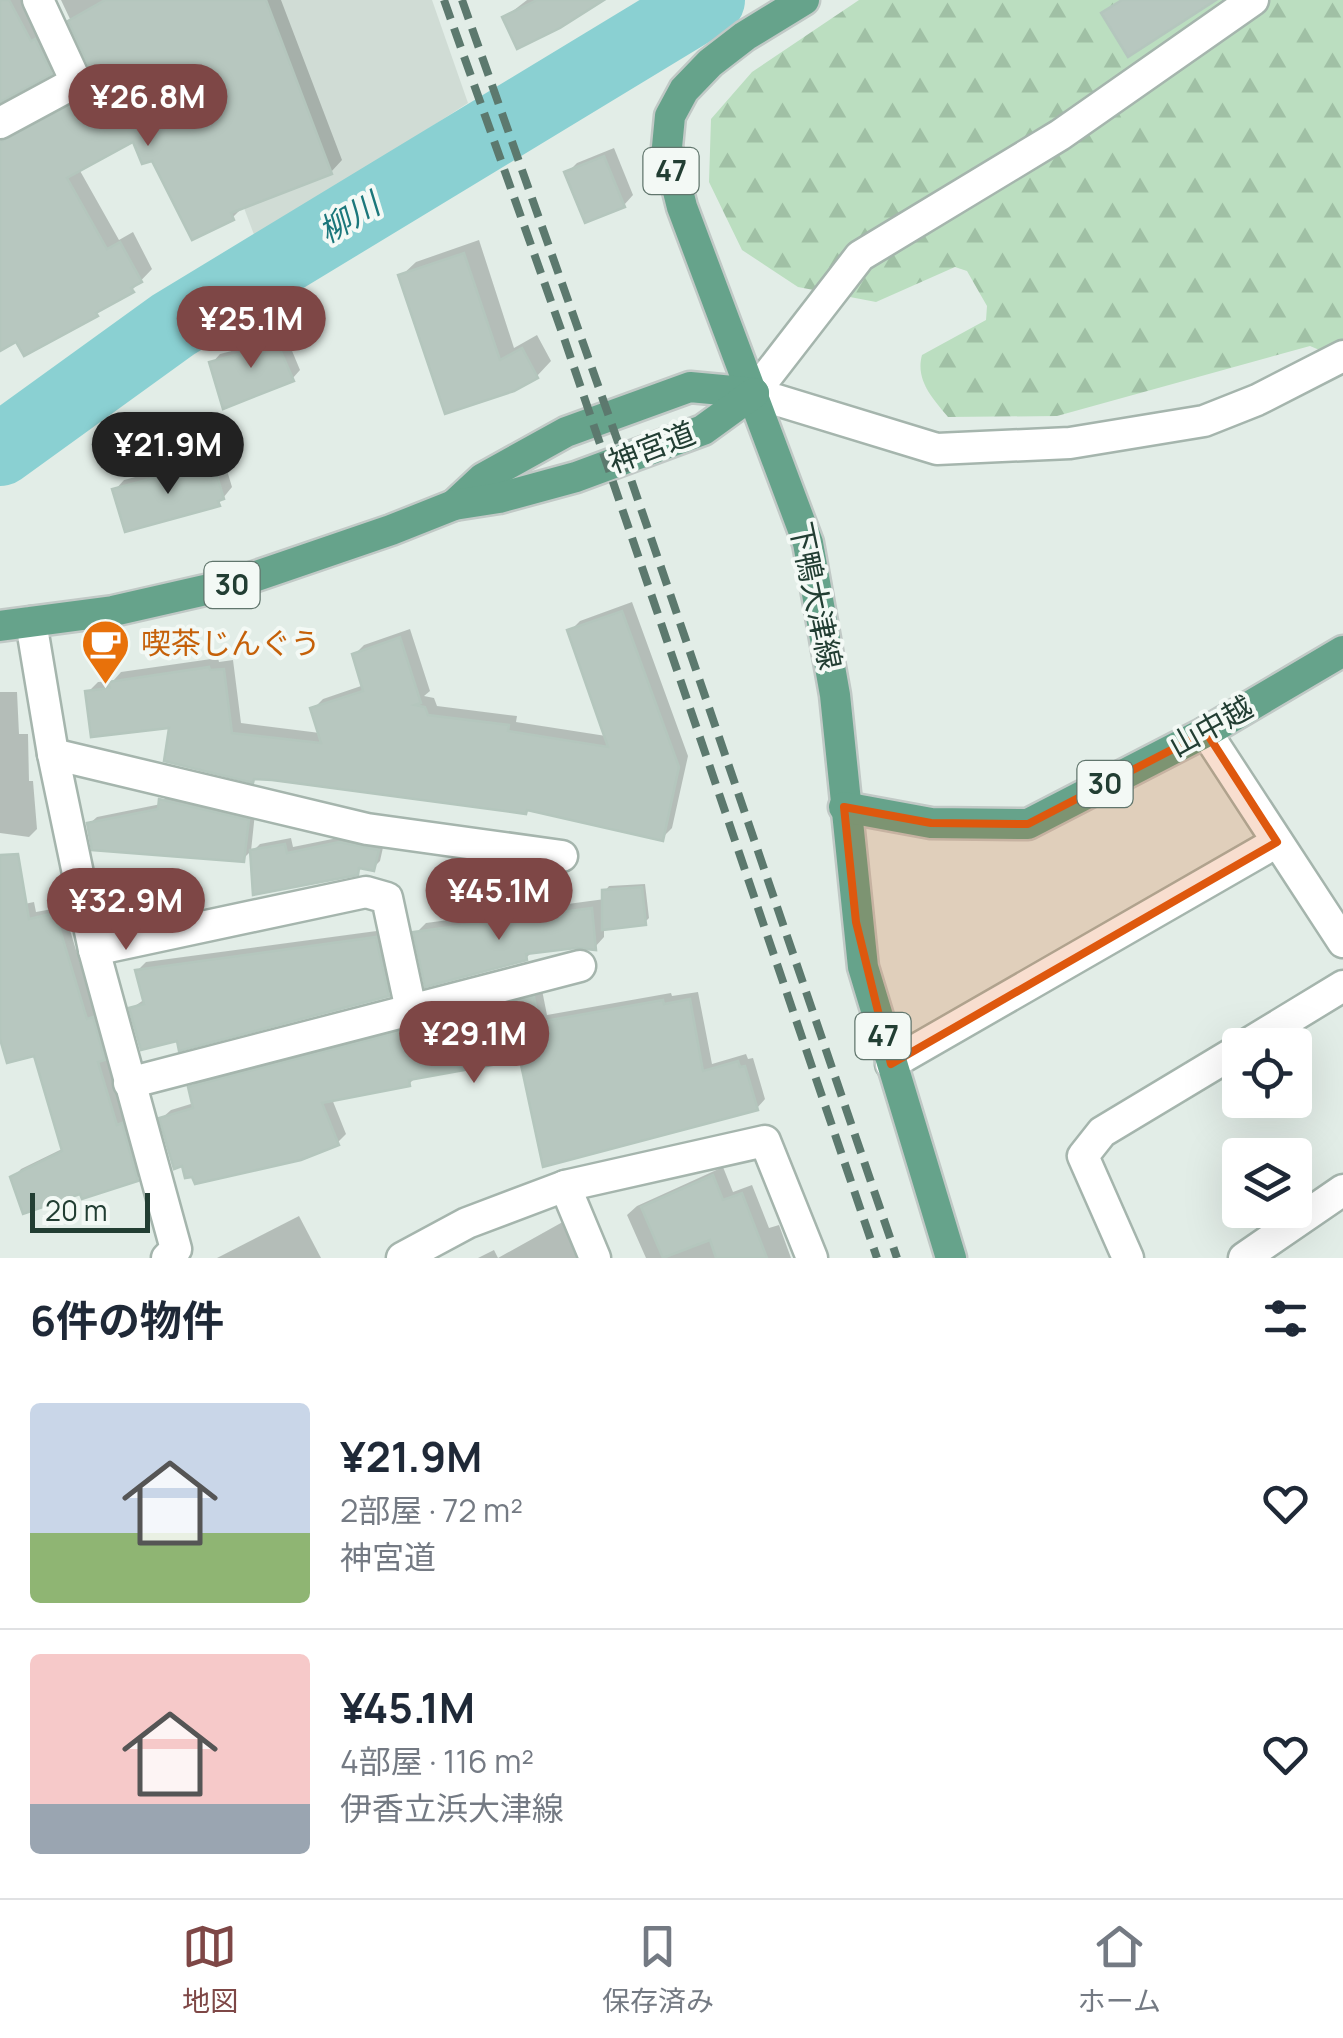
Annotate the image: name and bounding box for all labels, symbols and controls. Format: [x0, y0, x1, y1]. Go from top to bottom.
pin: ¥26.8M [67, 64, 229, 149]
text: ¥26.8M [90, 74, 206, 118]
road number: 47 [644, 148, 698, 194]
water label: 柳川 [310, 180, 390, 252]
pin: ¥25.1M [170, 286, 332, 371]
text: ¥25.1M [199, 296, 303, 340]
street label: 神宮道 [602, 411, 701, 482]
pin: ¥21.9M [87, 412, 249, 497]
text: ¥21.9M [114, 422, 222, 466]
street label: 下鴨大津線 [781, 518, 852, 673]
road number: 30 [204, 562, 260, 608]
cafe icon: 喫茶じんぐう [80, 618, 132, 686]
place label: 喫茶じんぐう [141, 622, 320, 663]
street label: 山中越 [1161, 686, 1260, 765]
road number: 30 [1078, 761, 1132, 807]
pin: ¥45.1M [418, 858, 580, 943]
pin: ¥32.9M [45, 868, 207, 953]
text: ¥45.1M [448, 868, 550, 912]
text: ¥32.9M [69, 878, 183, 922]
pin: ¥29.1M [393, 1001, 555, 1086]
text: ¥29.1M [421, 1011, 527, 1055]
road number: 47 [856, 1013, 910, 1059]
map controls [1222, 1028, 1312, 1228]
button: locate [1222, 1028, 1312, 1118]
button: layers [1222, 1138, 1312, 1228]
scale bar [30, 1188, 150, 1232]
text: 20 m [45, 1191, 107, 1229]
text: 6件の物件 [30, 1291, 224, 1349]
icon: filters [1258, 1291, 1313, 1346]
text: ¥21.9M [340, 1427, 482, 1485]
icon: home [110, 1443, 230, 1563]
icon: heart [1258, 1476, 1313, 1531]
text: 2部屋 · 72 m² [340, 1488, 523, 1532]
text: 神宮道 [340, 1535, 436, 1579]
text: ¥45.1M [340, 1678, 475, 1736]
icon: home [110, 1694, 230, 1814]
icon: heart [1258, 1727, 1313, 1782]
text: 4部屋 · 116 m² [340, 1739, 534, 1783]
text: 伊香立浜大津線 [340, 1786, 564, 1830]
tab: 地図 [182, 1919, 238, 2019]
tab: 保存済み [602, 1919, 714, 2019]
tab: ホーム [1078, 1919, 1161, 2019]

